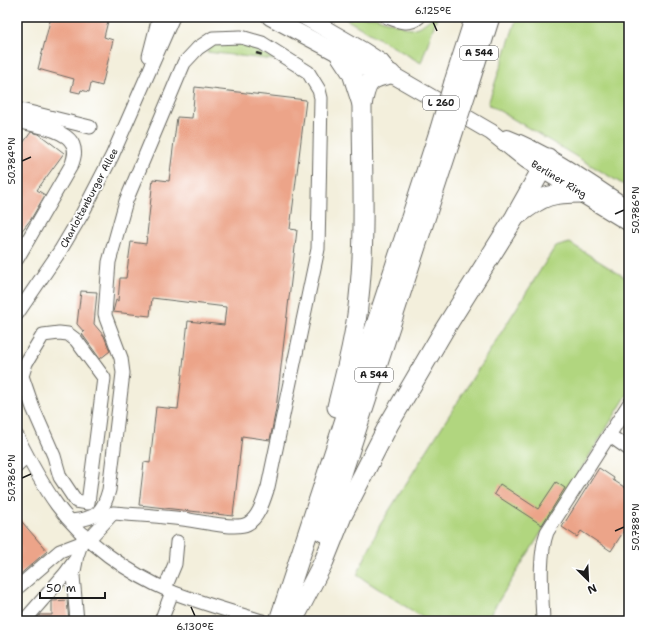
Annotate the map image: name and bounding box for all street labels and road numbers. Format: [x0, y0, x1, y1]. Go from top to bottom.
road number: A 544 [460, 46, 498, 60]
road number: L 260 [423, 96, 459, 110]
street label: Charlottenburger Allee [57, 145, 121, 250]
street label: Berliner Ring [529, 157, 589, 201]
road number: A 544 [355, 368, 393, 382]

